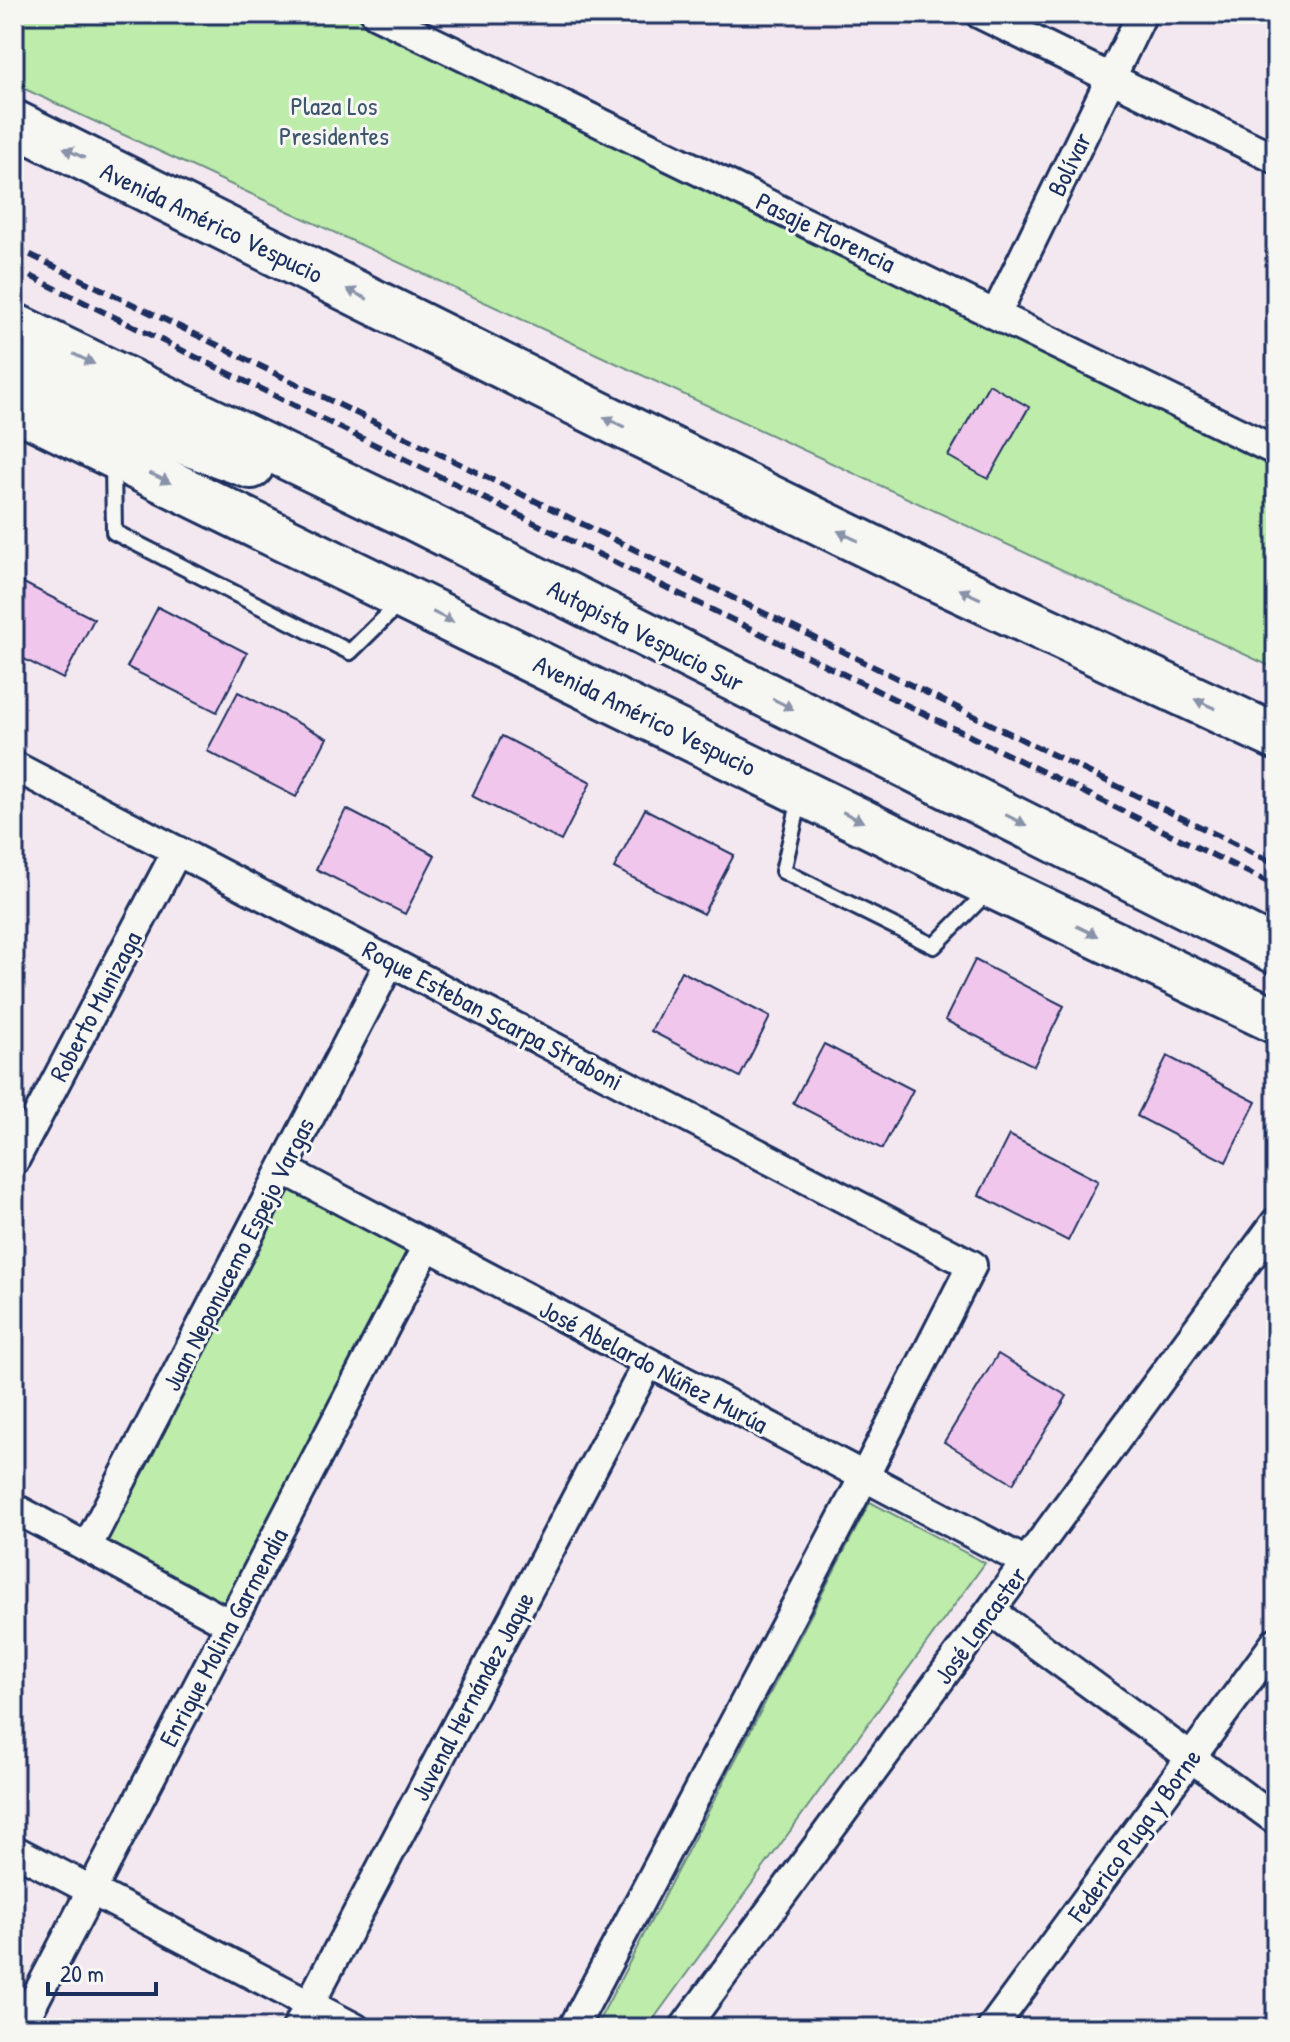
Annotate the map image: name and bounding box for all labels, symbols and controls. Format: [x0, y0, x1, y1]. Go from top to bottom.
park label: Plaza Los Presidentes [279, 88, 389, 153]
street label: Bolívar [1039, 126, 1099, 202]
one-way arrow [62, 147, 85, 160]
street label: Avenida Américo Vespucio [95, 153, 329, 291]
street label: Pasaje Florencia [751, 183, 901, 281]
one-way arrow [345, 287, 368, 301]
one-way arrow [73, 352, 96, 366]
one-way arrow [602, 415, 625, 429]
one-way arrow [148, 471, 171, 485]
one-way arrow [836, 529, 859, 542]
street label: Autopista Vespucio Sur [542, 570, 750, 700]
one-way arrow [958, 587, 981, 601]
one-way arrow [432, 610, 455, 624]
street label: Avenida Américo Vespucio [528, 646, 762, 784]
one-way arrow [1194, 697, 1217, 711]
one-way arrow [772, 698, 795, 711]
one-way arrow [842, 810, 865, 824]
one-way arrow [1004, 814, 1027, 827]
one-way arrow [1076, 924, 1099, 937]
street label: Roberto Munizaga [41, 925, 149, 1087]
street label: Roque Esteban Scarpa Straboni [357, 932, 629, 1098]
street label: Juan Neponucemo Espejo Vargas [154, 1111, 322, 1397]
street label: José Abelardo Núñez Murúa [534, 1291, 774, 1441]
street label: Enrique Molina Garmendia [150, 1521, 296, 1753]
street label: José Lancaster [925, 1559, 1035, 1691]
street label: Juvenal Hernández Jaque [402, 1585, 542, 1807]
street label: Federico Puga y Borne [1059, 1741, 1209, 1930]
scale bar [48, 1946, 156, 1996]
text: 20 m [60, 1957, 104, 1989]

